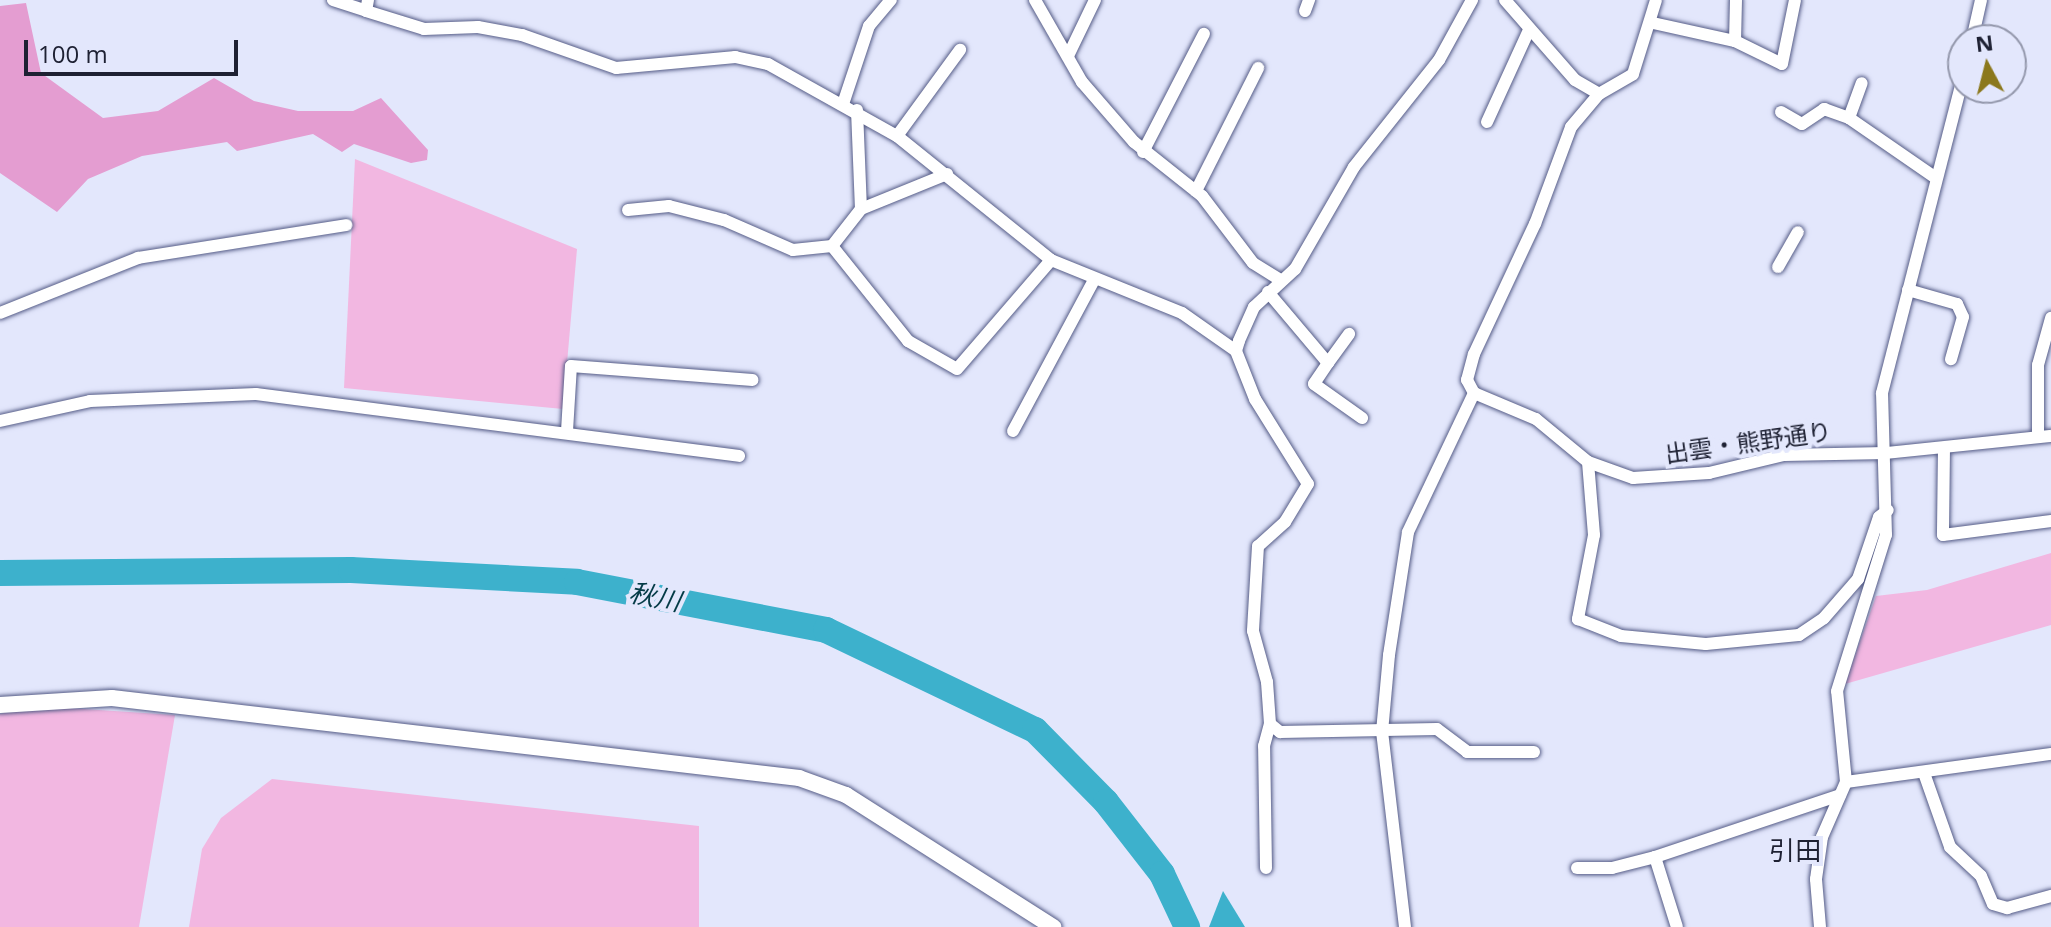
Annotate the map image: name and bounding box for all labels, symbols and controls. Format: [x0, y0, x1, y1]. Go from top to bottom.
scale bar [28, 24, 242, 74]
north arrow [1947, 24, 2027, 104]
text: N [1974, 26, 1995, 58]
text: 100 m [38, 37, 108, 70]
street label: 出雲・熊野通り [1663, 416, 1833, 468]
water label: 秋川 [627, 577, 683, 617]
district label: 引田 [1769, 835, 1821, 867]

